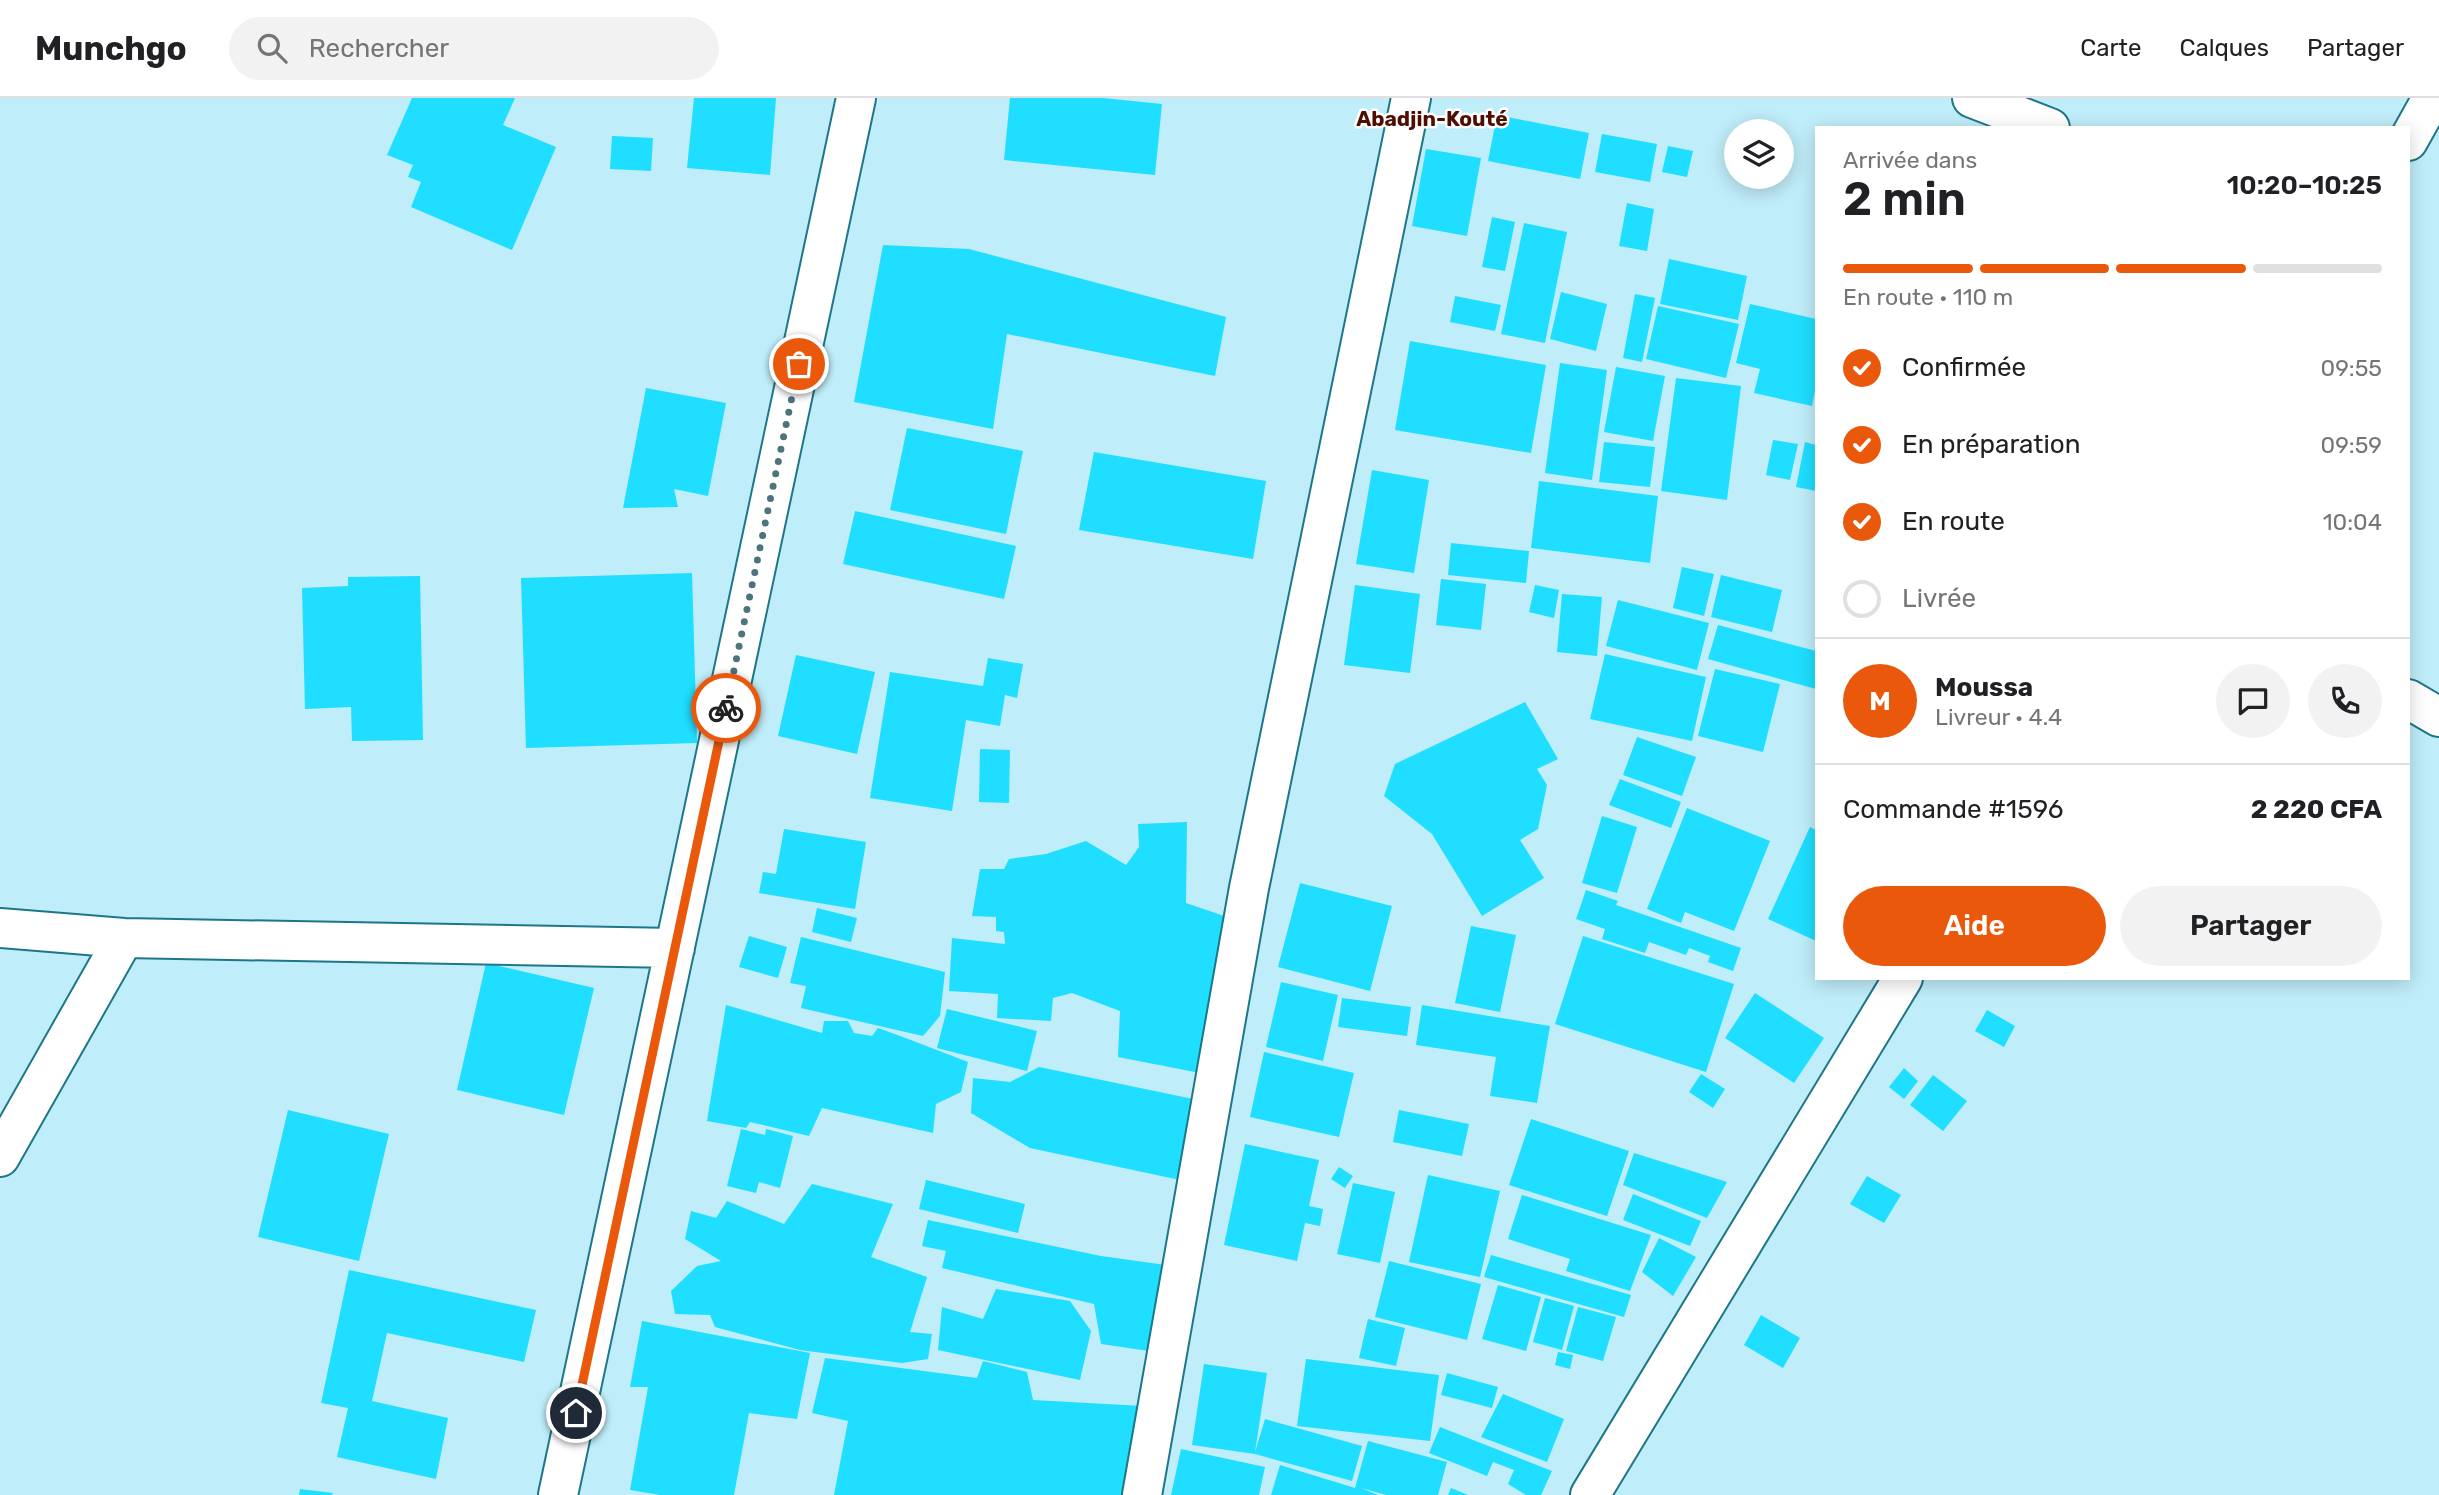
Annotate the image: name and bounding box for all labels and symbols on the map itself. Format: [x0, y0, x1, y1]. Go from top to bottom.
district label: Abadjin-Kouté [1356, 106, 1508, 131]
pin [769, 334, 829, 394]
courier [691, 673, 761, 743]
pin [546, 1383, 606, 1443]

